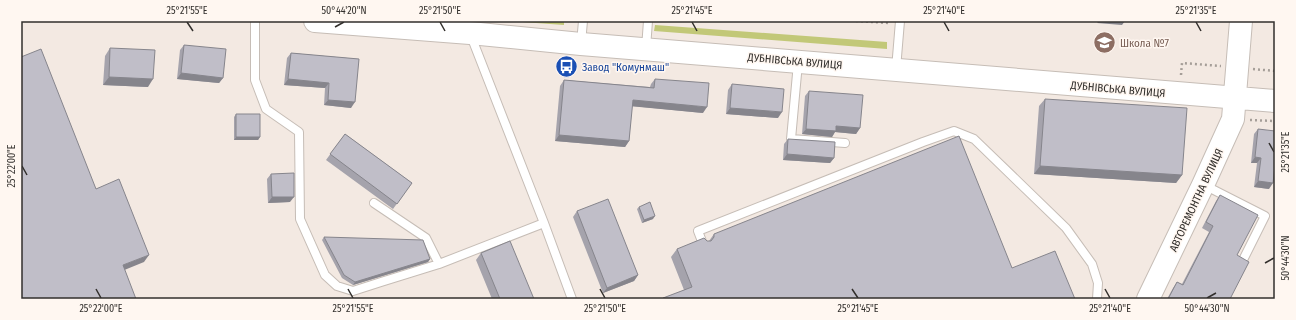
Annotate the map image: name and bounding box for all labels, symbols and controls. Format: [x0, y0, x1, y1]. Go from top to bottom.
text: 25°21'55"E [167, 5, 208, 17]
text: 50°44'20"N [321, 5, 367, 17]
text: 25°21'50"E [419, 5, 461, 17]
text: 25°21'45"E [672, 5, 713, 17]
text: 25°21'40"E [923, 5, 965, 17]
text: 25°21'35"E [1176, 5, 1217, 17]
school or university icon: Школа №7 [1092, 30, 1118, 56]
place label: Школа №7 [1120, 37, 1169, 50]
street label: ДУБНІВСЬКА ВУЛИЦЯ [746, 51, 843, 72]
bus stop icon: Завод "Комунмаш" [553, 54, 579, 80]
place label: Завод "Комунмаш" [582, 61, 669, 74]
street label: ДУБНІВСЬКА ВУЛИЦЯ [1069, 79, 1166, 100]
text: 25°21'35"E [1280, 131, 1292, 172]
text: 25°22'00"E [6, 144, 18, 188]
street label: АВТОРЕМОНТНА ВУЛИЦЯ [1167, 147, 1226, 254]
text: 50°44'30"N [1280, 235, 1292, 281]
text: 25°22'00"E [79, 303, 123, 315]
text: 25°21'55"E [333, 303, 374, 315]
text: 25°21'50"E [584, 303, 626, 315]
text: 25°21'45"E [838, 303, 879, 315]
text: 25°21'40"E [1089, 303, 1131, 315]
text: 50°44'30"N [1184, 303, 1230, 315]

